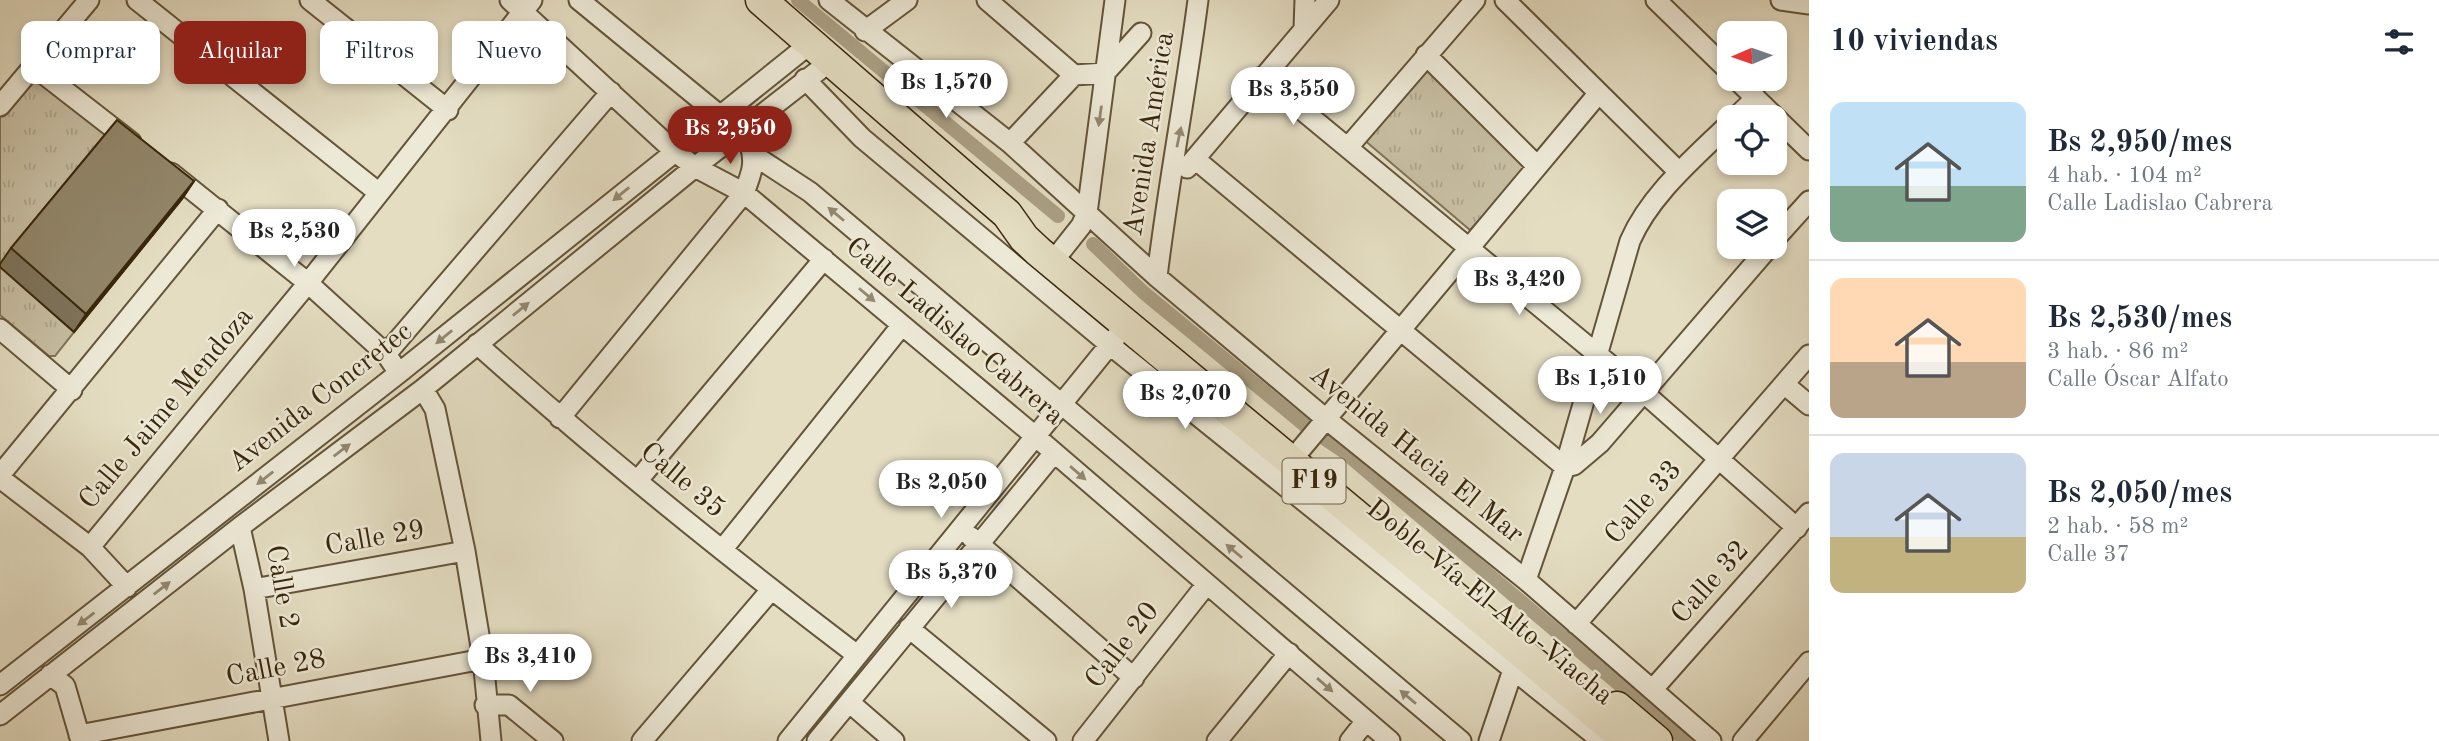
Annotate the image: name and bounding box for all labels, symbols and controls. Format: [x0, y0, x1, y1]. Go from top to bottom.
chip: Comprar [21, 21, 160, 84]
chip: Alquilar [174, 21, 306, 84]
chip: Filtros [320, 21, 438, 84]
chip: Nuevo [452, 21, 566, 84]
north arrow [1717, 21, 1787, 91]
map controls [1717, 21, 1787, 259]
icon: filters [2380, 23, 2418, 61]
text: 10 viviendas [1830, 27, 1998, 57]
street label: Avenida América [1120, 30, 1180, 238]
pin: Bs 1,570 [874, 60, 1018, 120]
pin: Bs 3,550 [1221, 68, 1365, 127]
text: Bs 1,570 [900, 71, 992, 94]
text: Bs 3,550 [1247, 78, 1339, 101]
one-way arrow [1094, 105, 1105, 127]
button: locate [1717, 105, 1787, 175]
pin: Bs 2,950 [658, 106, 802, 166]
text: Bs 2,950 [684, 117, 776, 140]
one-way arrow [1173, 126, 1184, 148]
text: Bs 2,950/mes [2047, 128, 2232, 158]
icon: home [1886, 130, 1970, 214]
text: 4 hab. · 104 m² [2047, 164, 2202, 187]
one-way arrow [612, 186, 629, 201]
button: layers [1717, 189, 1787, 259]
text: Calle Ladislao Cabrera [2047, 192, 2273, 215]
one-way arrow [827, 206, 845, 222]
pin: Bs 2,530 [222, 210, 366, 269]
text: Bs 2,530 [248, 220, 340, 243]
street label: Calle Ladislao Cabrera [840, 233, 1068, 431]
pin: Bs 3,420 [1447, 258, 1591, 317]
text: Bs 3,420 [1473, 268, 1565, 291]
one-way arrow [858, 287, 875, 302]
one-way arrow [511, 301, 529, 316]
street label: Calle Jaime Mendoza [75, 303, 259, 515]
text: Bs 2,530/mes [2047, 304, 2232, 334]
icon: home [1886, 306, 1970, 390]
street label: Avenida Concretec [224, 318, 418, 478]
one-way arrow [435, 329, 452, 344]
text: 3 hab. · 86 m² [2047, 340, 2188, 363]
pin: Bs 1,510 [1528, 356, 1672, 416]
street label: Avenida Hacia El Mar [1304, 360, 1528, 550]
text: Bs 1,510 [1554, 367, 1646, 390]
text: Calle Óscar Alfato [2047, 368, 2229, 391]
pin: Bs 2,070 [1113, 372, 1257, 431]
text: Bs 2,070 [1139, 382, 1231, 405]
street label: Calle 35 [634, 438, 730, 524]
one-way arrow [333, 442, 351, 457]
street label: Calle 33 [1600, 456, 1688, 550]
road number: F19 [1282, 458, 1346, 503]
pin: Bs 2,050 [869, 461, 1013, 520]
one-way arrow [1069, 465, 1086, 480]
one-way arrow [257, 471, 275, 486]
text: Bs 2,050 [895, 471, 987, 494]
text: Bs 2,050/mes [2047, 479, 2232, 509]
icon: home [1886, 481, 1970, 565]
street label: Doble Vía El Alto-Viacha [1360, 495, 1618, 711]
text: 2 hab. · 58 m² [2047, 515, 2188, 538]
street label: Calle 29 [323, 516, 427, 562]
street label: Calle 32 [1667, 536, 1755, 630]
street label: Calle 2 [260, 543, 302, 631]
one-way arrow [1226, 543, 1244, 558]
text: Calle 37 [2047, 543, 2130, 566]
pin: Bs 5,370 [879, 550, 1023, 610]
text: Bs 5,370 [905, 561, 997, 584]
one-way arrow [152, 580, 170, 595]
street label: Calle 20 [1081, 598, 1165, 694]
one-way arrow [78, 611, 96, 626]
pin: Bs 3,410 [458, 634, 602, 694]
text: Bs 3,410 [484, 645, 576, 668]
street label: Calle 28 [224, 646, 328, 692]
one-way arrow [1316, 677, 1334, 693]
one-way arrow [1400, 690, 1417, 705]

